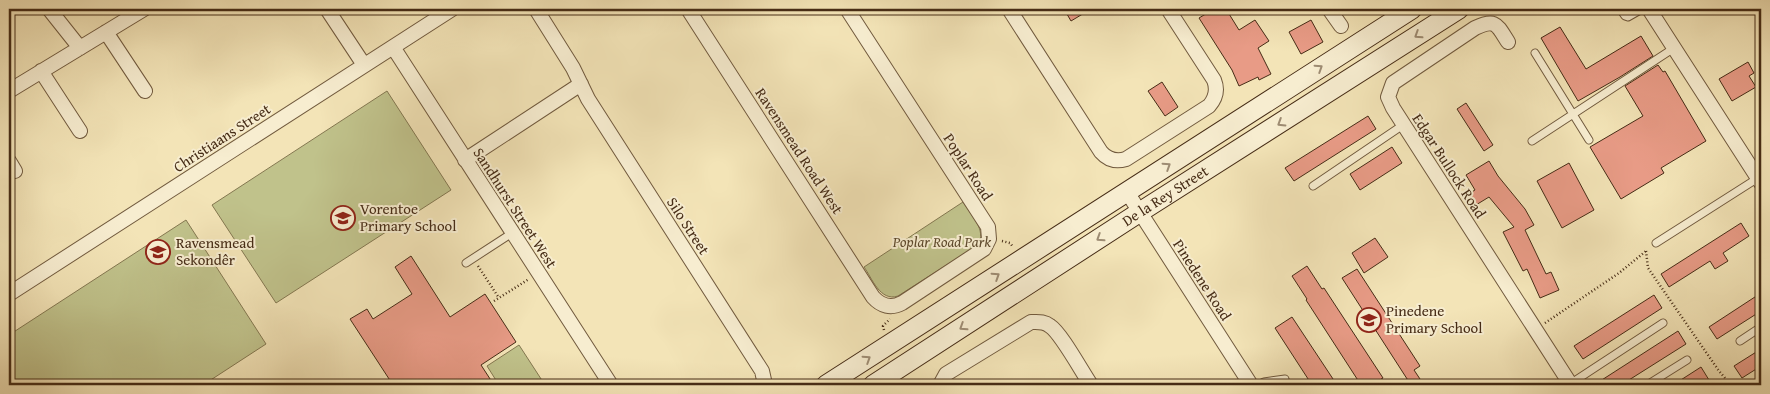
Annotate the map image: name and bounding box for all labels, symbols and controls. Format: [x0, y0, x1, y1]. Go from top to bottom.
one-way arrow [1414, 29, 1423, 39]
one-way arrow [1313, 65, 1322, 74]
street label: Ravensmead Road West [751, 83, 849, 219]
street label: Christiaans Street [169, 98, 275, 177]
street label: Edgar Bullock Road [1408, 109, 1491, 222]
one-way arrow [1277, 117, 1287, 126]
street label: Poplar Road [939, 129, 998, 204]
street label: Sandhurst Street West [469, 143, 563, 273]
street label: De la Rey Street [1118, 160, 1213, 231]
one-way arrow [1162, 162, 1171, 172]
street label: Silo Street [662, 193, 715, 259]
place label: Vorentoe Primary School [360, 198, 456, 236]
school or university icon: Vorentoe Primary School [330, 205, 356, 231]
park label: Poplar Road Park [892, 231, 991, 252]
place label: Ravensmead Sekondêr [176, 232, 254, 270]
one-way arrow [1096, 232, 1105, 241]
street label: Pinedene Road [1168, 235, 1237, 324]
school or university icon: Ravensmead Sekondêr [145, 239, 171, 265]
one-way arrow [990, 273, 999, 283]
place label: Pinedene Primary School [1386, 300, 1482, 338]
school or university icon: Pinedene Primary School [1356, 307, 1382, 333]
one-way arrow [960, 320, 969, 330]
one-way arrow [861, 356, 870, 365]

